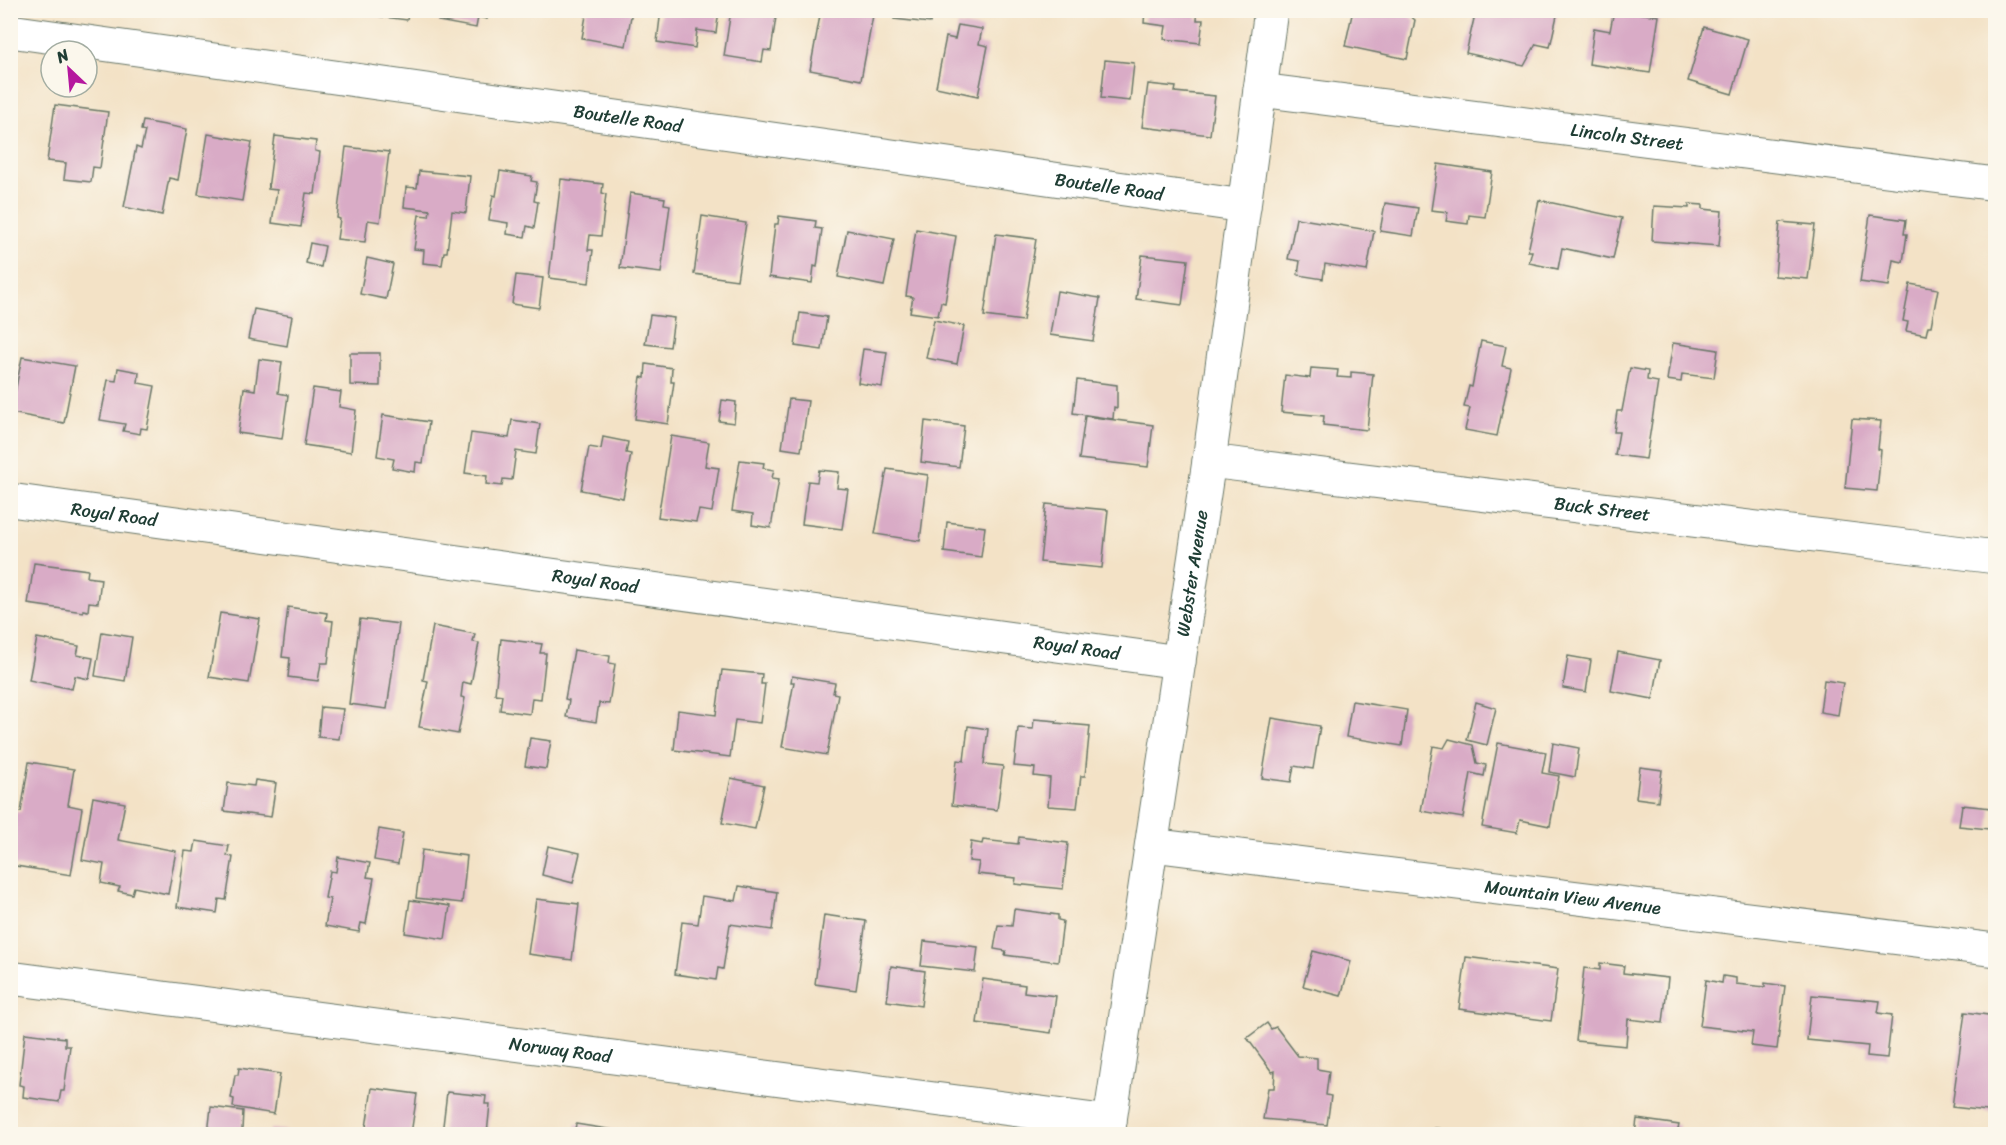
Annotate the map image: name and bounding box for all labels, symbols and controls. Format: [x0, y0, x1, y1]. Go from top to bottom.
north arrow [39, 39, 99, 99]
text: N [50, 40, 75, 72]
street label: Boutelle Road [571, 95, 686, 142]
street label: Lincoln Street [1569, 114, 1686, 160]
street label: Boutelle Road [1052, 163, 1167, 211]
street label: Buck Street [1552, 487, 1652, 531]
street label: Royal Road [69, 493, 161, 536]
street label: Webster Avenue [1167, 508, 1217, 639]
street label: Royal Road [550, 559, 642, 603]
street label: Royal Road [1032, 626, 1123, 670]
street label: Mountain View Avenue [1483, 871, 1663, 924]
street label: Norway Road [507, 1028, 615, 1073]

